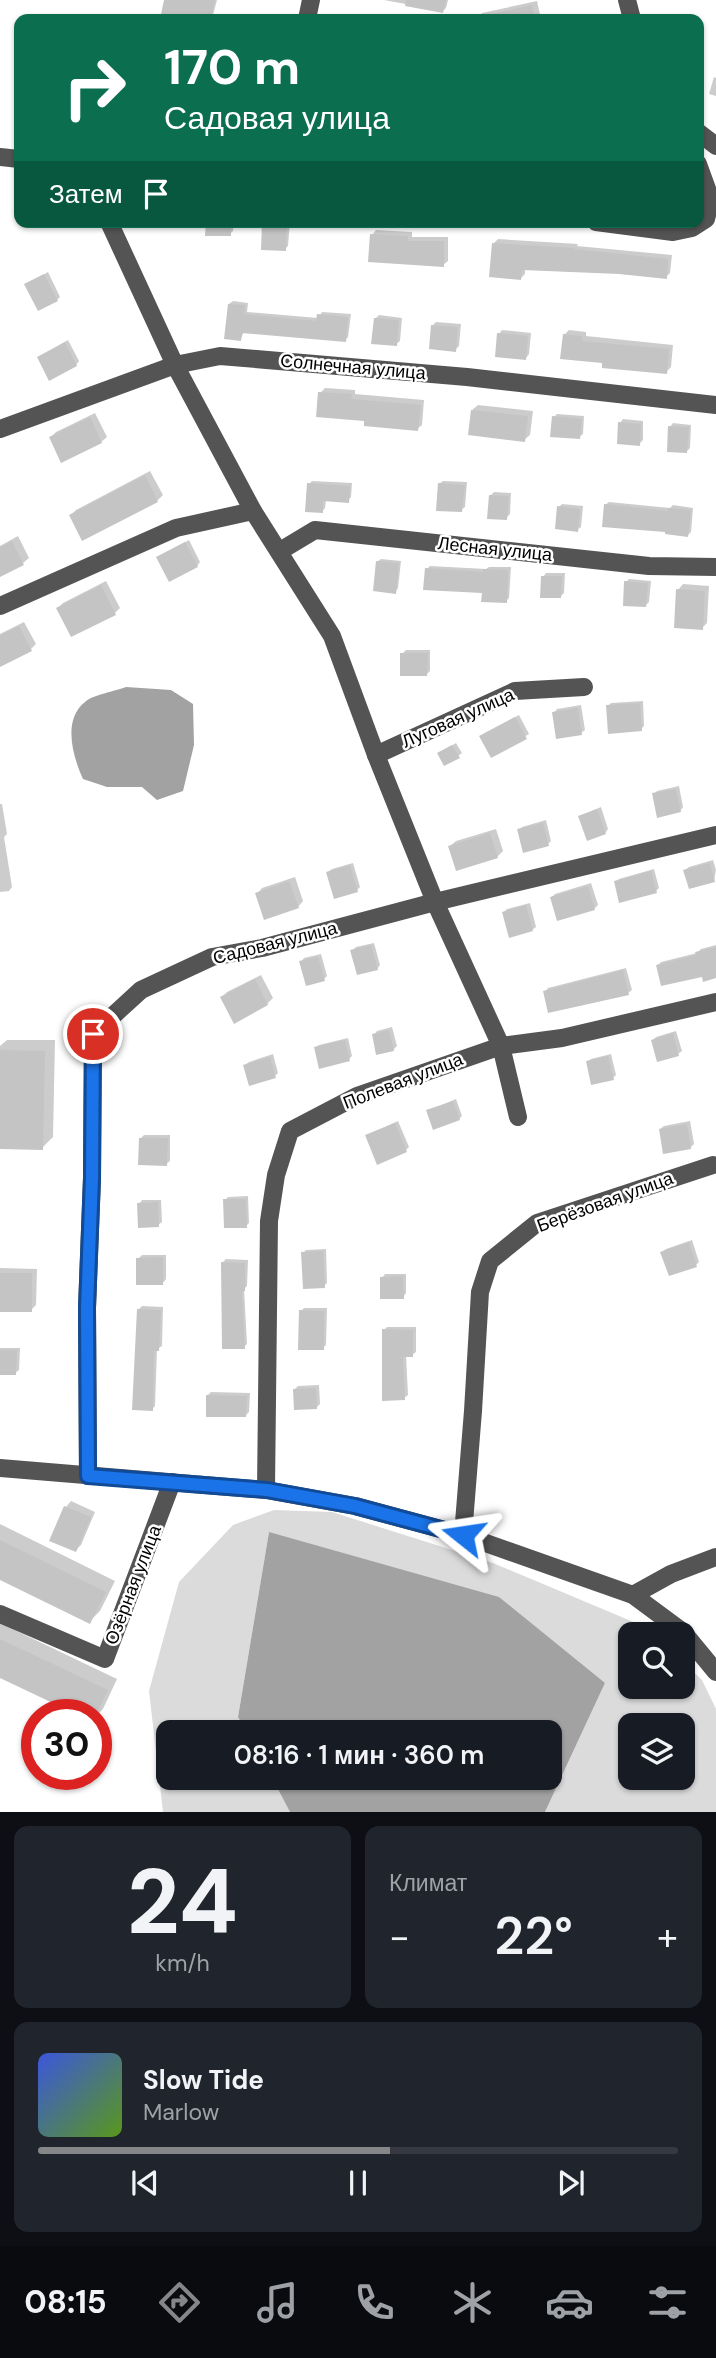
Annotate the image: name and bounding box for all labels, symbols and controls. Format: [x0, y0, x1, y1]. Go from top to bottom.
text: 170 m [164, 35, 300, 99]
icon: right [49, 42, 140, 133]
text: Садовая улица [164, 97, 390, 139]
icon: arrive [137, 175, 175, 213]
text: Затем [49, 177, 123, 211]
street label: Солнечная улица [279, 349, 428, 385]
street label: Лесная улица [437, 531, 554, 567]
street label: Луговая улица [398, 682, 519, 753]
street label: Садовая улица [210, 916, 341, 970]
pin [63, 1004, 123, 1064]
icon: arrive [74, 1015, 112, 1053]
street label: Полевая улица [340, 1047, 467, 1115]
street label: Берёзовая улица [534, 1166, 677, 1238]
position arrow [426, 1498, 500, 1572]
street label: Озёрная улица [99, 1521, 167, 1648]
map controls [618, 1622, 695, 1790]
button: search [618, 1622, 695, 1699]
speed limit sign: 30 [21, 1699, 112, 1790]
button: layers [618, 1713, 695, 1790]
text: 08:16 · 1 мин · 360 m [234, 1738, 484, 1772]
text: 24 [127, 1843, 238, 1961]
text: Климат [389, 1868, 467, 1898]
text: 22° [494, 1902, 573, 1970]
text: − [389, 1912, 410, 1962]
text: + [657, 1912, 678, 1962]
text: km/h [155, 1948, 210, 1978]
text: Slow Tide [143, 2063, 264, 2097]
text: Marlow [143, 2097, 219, 2127]
icon: previous [126, 2164, 164, 2202]
icon: pause [339, 2164, 377, 2202]
icon: next [552, 2164, 590, 2202]
icon: directions [155, 2278, 204, 2327]
icon: music [253, 2278, 302, 2327]
icon: phone [350, 2278, 399, 2327]
icon: climate [448, 2278, 497, 2327]
icon: car [545, 2278, 594, 2327]
icon: filters [643, 2278, 692, 2327]
text: 08:15 [24, 2281, 107, 2323]

